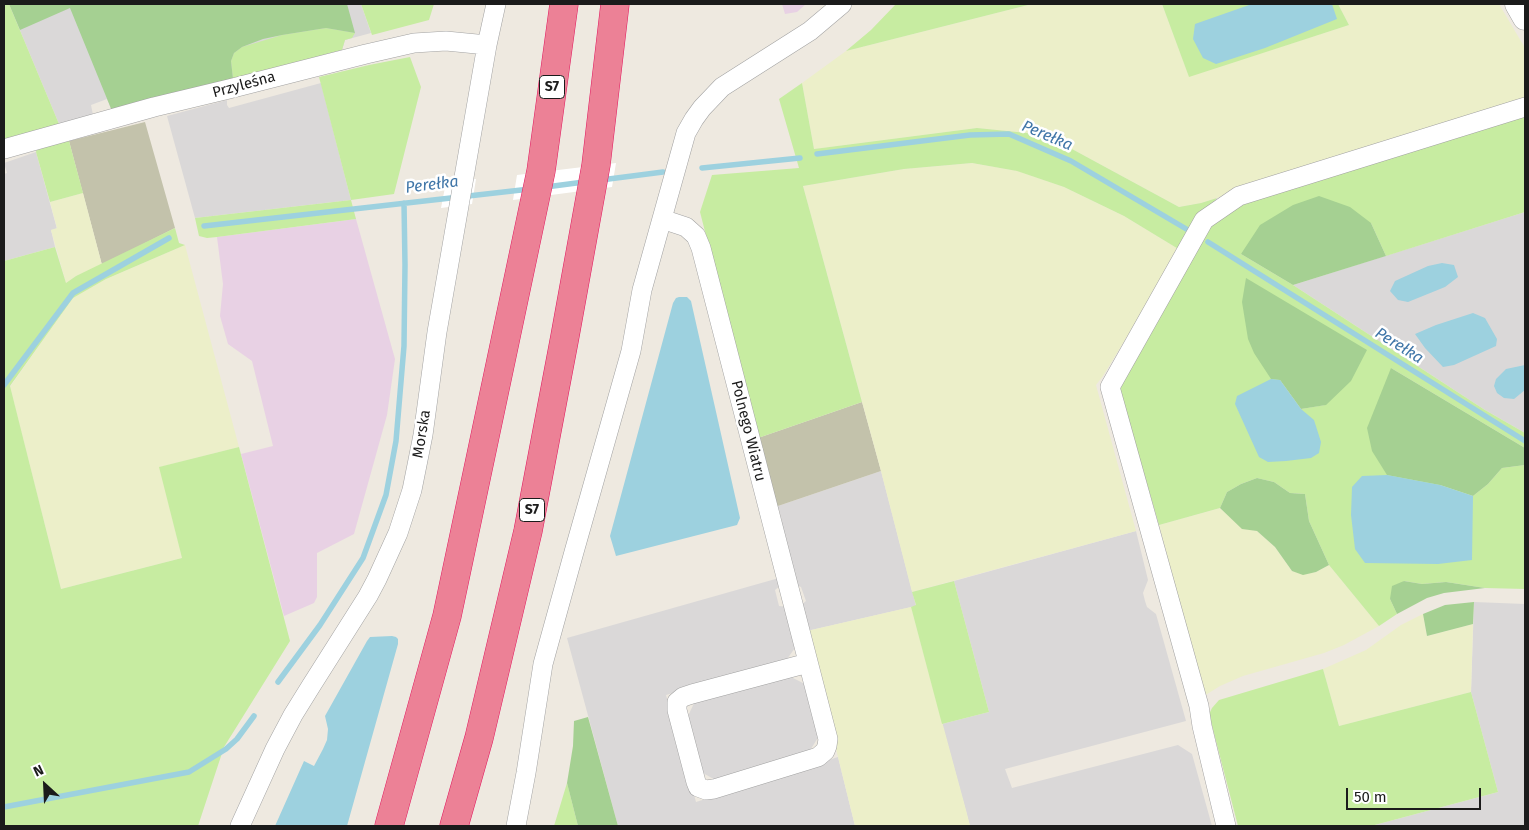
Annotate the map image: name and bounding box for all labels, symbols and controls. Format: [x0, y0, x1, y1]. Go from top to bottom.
street label: Przyleśna [211, 68, 277, 102]
road number: S7 [540, 75, 564, 98]
water label: Perełka [1019, 117, 1075, 155]
water label: Perełka [404, 172, 460, 198]
water label: Perełka [1371, 324, 1427, 368]
street label: Polnego Wiatru [727, 379, 769, 483]
street label: Morska [409, 409, 435, 459]
road number: S7 [520, 498, 544, 522]
north arrow [20, 760, 70, 810]
text: N [31, 761, 46, 781]
scale bar [1349, 778, 1484, 810]
text: 50 m [1354, 788, 1387, 806]

